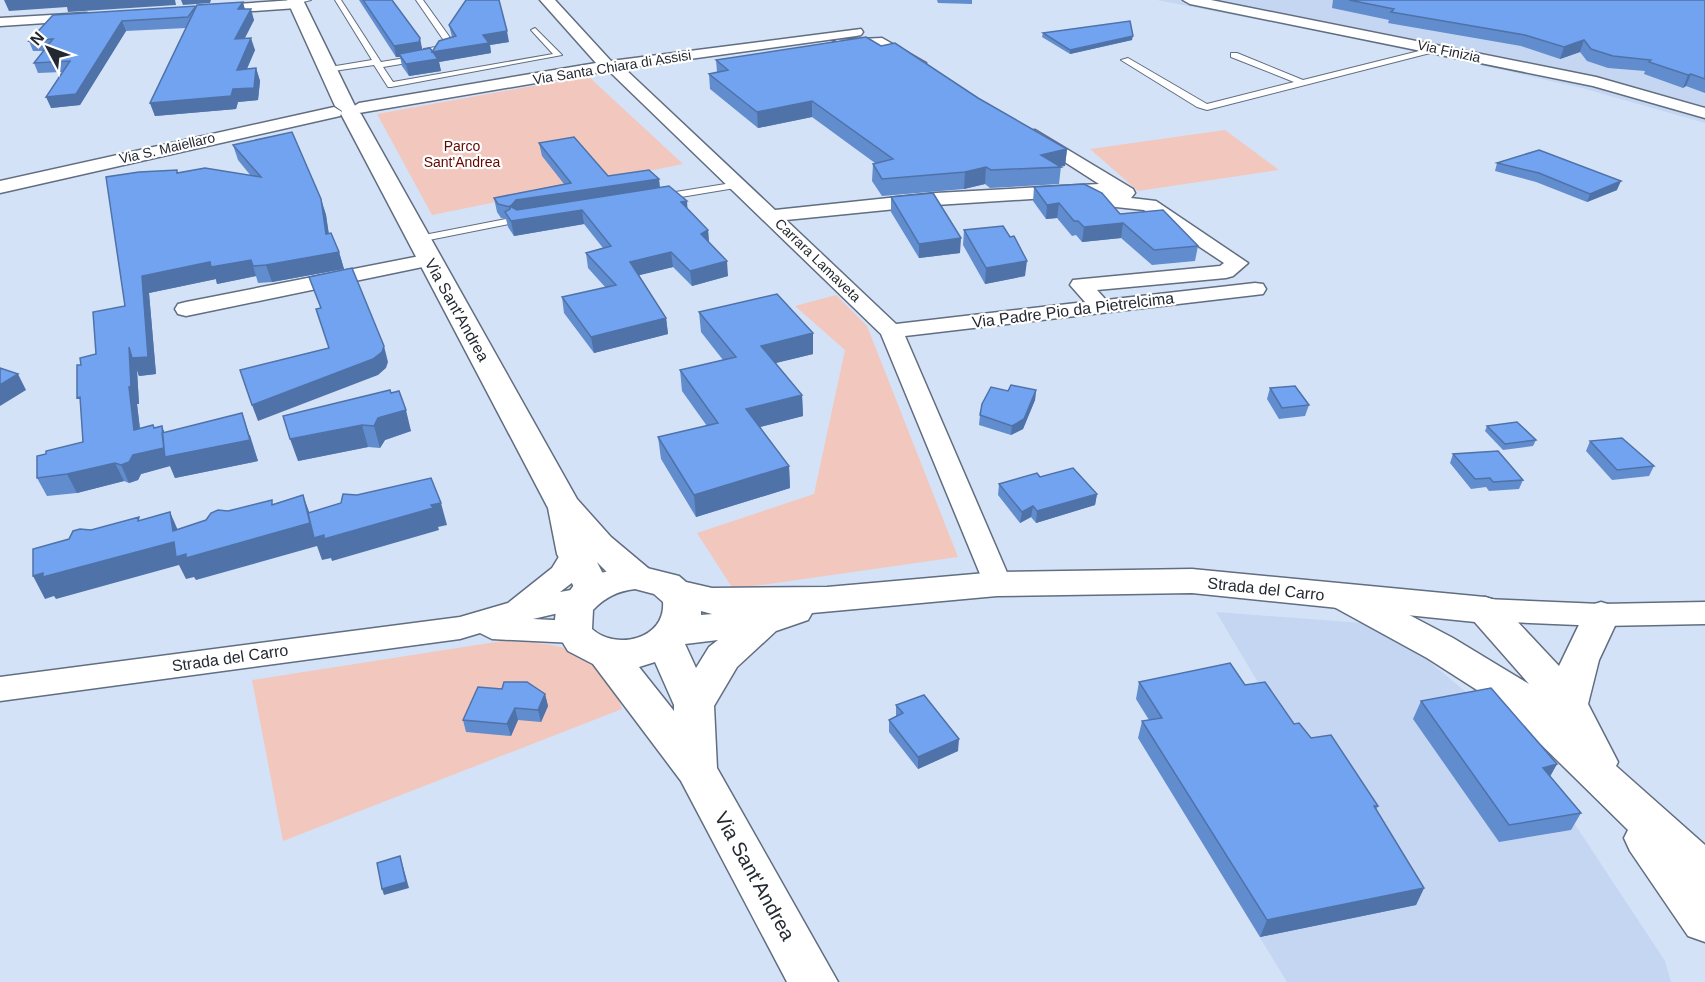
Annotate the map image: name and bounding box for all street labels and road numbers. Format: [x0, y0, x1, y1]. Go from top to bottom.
street label: Via Finizia [1416, 36, 1482, 66]
street label: Via Santa Chiara di Assisi [532, 47, 692, 87]
street label: Via S. Maiellaro [118, 129, 217, 167]
street label: Carrara Lamaveta [772, 215, 864, 305]
street label: Via Sant'Andrea [422, 256, 492, 364]
street label: Via Padre Pio da Pietrelcima [971, 289, 1175, 331]
street label: Strada del Carro [1207, 574, 1325, 604]
street label: Strada del Carro [171, 641, 289, 675]
street label: Via Sant'Andrea [711, 808, 800, 945]

